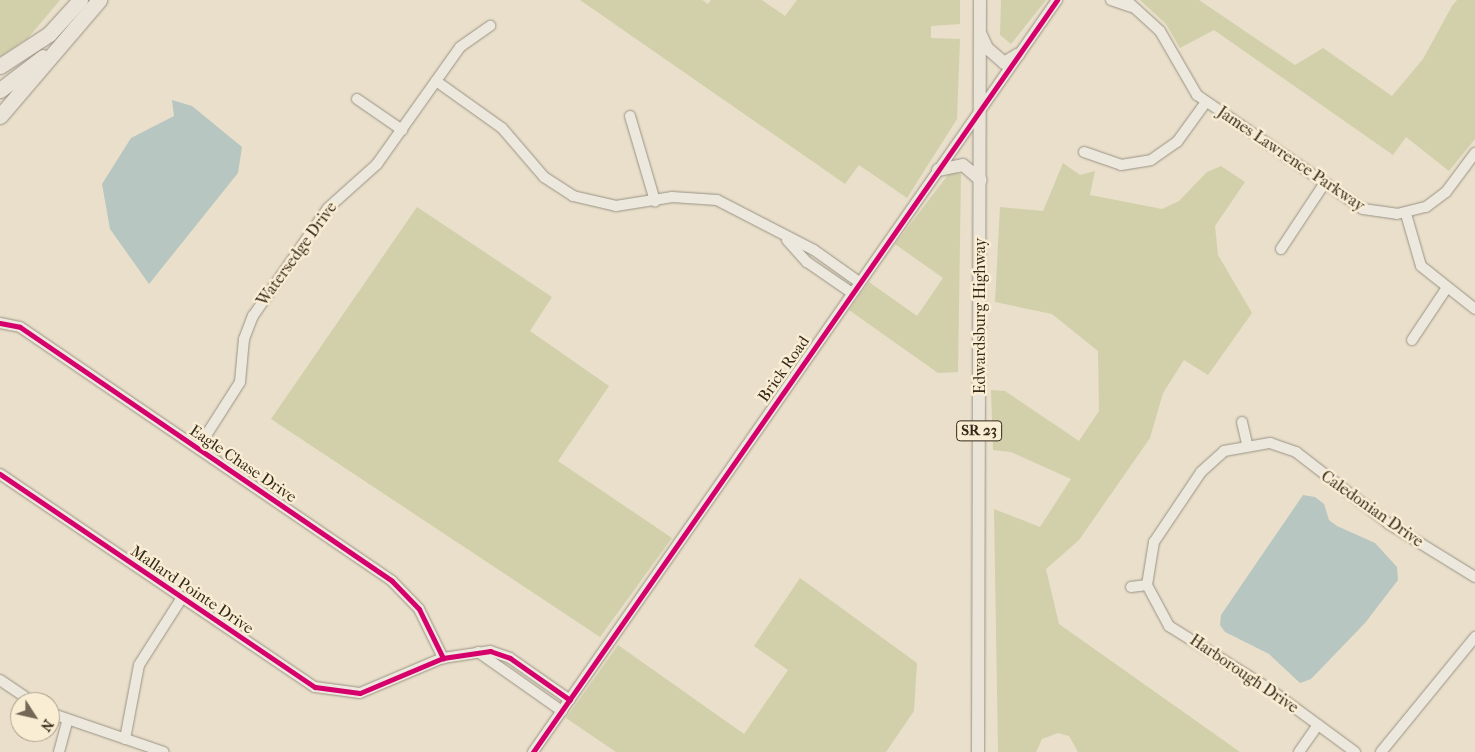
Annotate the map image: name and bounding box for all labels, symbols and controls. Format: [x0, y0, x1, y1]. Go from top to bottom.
street label: James Lawrence Parkway [1214, 102, 1368, 216]
street label: Watersedge Drive [253, 198, 341, 310]
street label: Edwardsburg Highway [970, 238, 990, 394]
street label: Brick Road [754, 332, 814, 406]
road number: SR 23 [955, 418, 1003, 444]
street label: Eagle Chase Drive [186, 421, 300, 507]
street label: Caledonian Drive [1317, 467, 1427, 551]
street label: Mallard Pointe Drive [127, 542, 257, 638]
street label: Harborough Drive [1186, 631, 1302, 717]
north arrow [10, 692, 60, 742]
text: N [37, 716, 57, 735]

